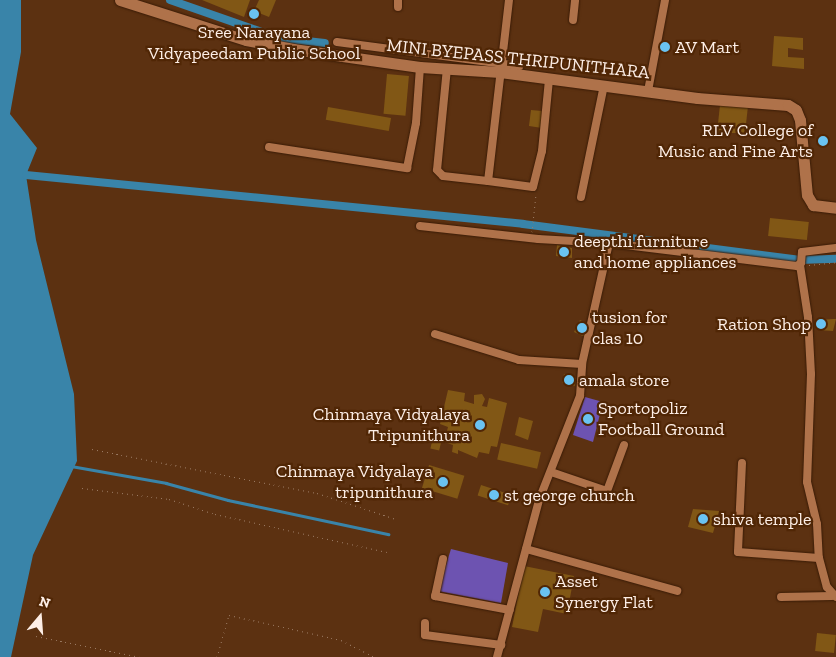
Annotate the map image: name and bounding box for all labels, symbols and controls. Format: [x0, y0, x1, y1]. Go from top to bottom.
marker: Sree Narayana Vidyapeedam Public School [248, 8, 260, 20]
place label: Sree Narayana Vidyapeedam Public School [148, 22, 360, 64]
street label: MINI BYEPASS THRIPUNITHARA [385, 34, 651, 84]
place label: AV Mart [675, 36, 740, 58]
marker: AV Mart [659, 41, 671, 53]
place label: RLV College of Music and Fine Arts [657, 120, 813, 162]
marker: RLV College of Music and Fine Arts [817, 135, 829, 147]
place label: deepthi furniture and home appliances [574, 231, 736, 274]
marker: deepthi furniture and home appliances [558, 246, 570, 258]
place label: tusion for clas 10 [592, 307, 668, 350]
place label: Ration Shop [717, 313, 811, 335]
marker: Ration Shop [815, 318, 827, 330]
marker: tusion for clas 10 [576, 322, 588, 334]
place label: amala store [579, 369, 669, 391]
marker: amala store [563, 374, 575, 386]
place label: Sportopoliz Football Ground [598, 398, 724, 440]
place label: Chinmaya Vidyalaya Tripunithura [312, 404, 470, 446]
marker: Sportopoliz Football Ground [582, 413, 594, 425]
marker: Chinmaya Vidyalaya Tripunithura [474, 419, 486, 431]
place label: Chinmaya Vidyalaya tripunithura [275, 461, 433, 504]
marker: Chinmaya Vidyalaya tripunithura [437, 476, 449, 488]
place label: st george church [504, 484, 635, 506]
marker: st george church [488, 489, 500, 501]
place label: shiva temple [713, 508, 812, 530]
marker: shiva temple [697, 513, 709, 525]
place label: Asset Synergy Flat [555, 571, 653, 614]
marker: Asset Synergy Flat [539, 586, 551, 598]
north arrow [15, 592, 65, 642]
text: N [37, 593, 52, 612]

